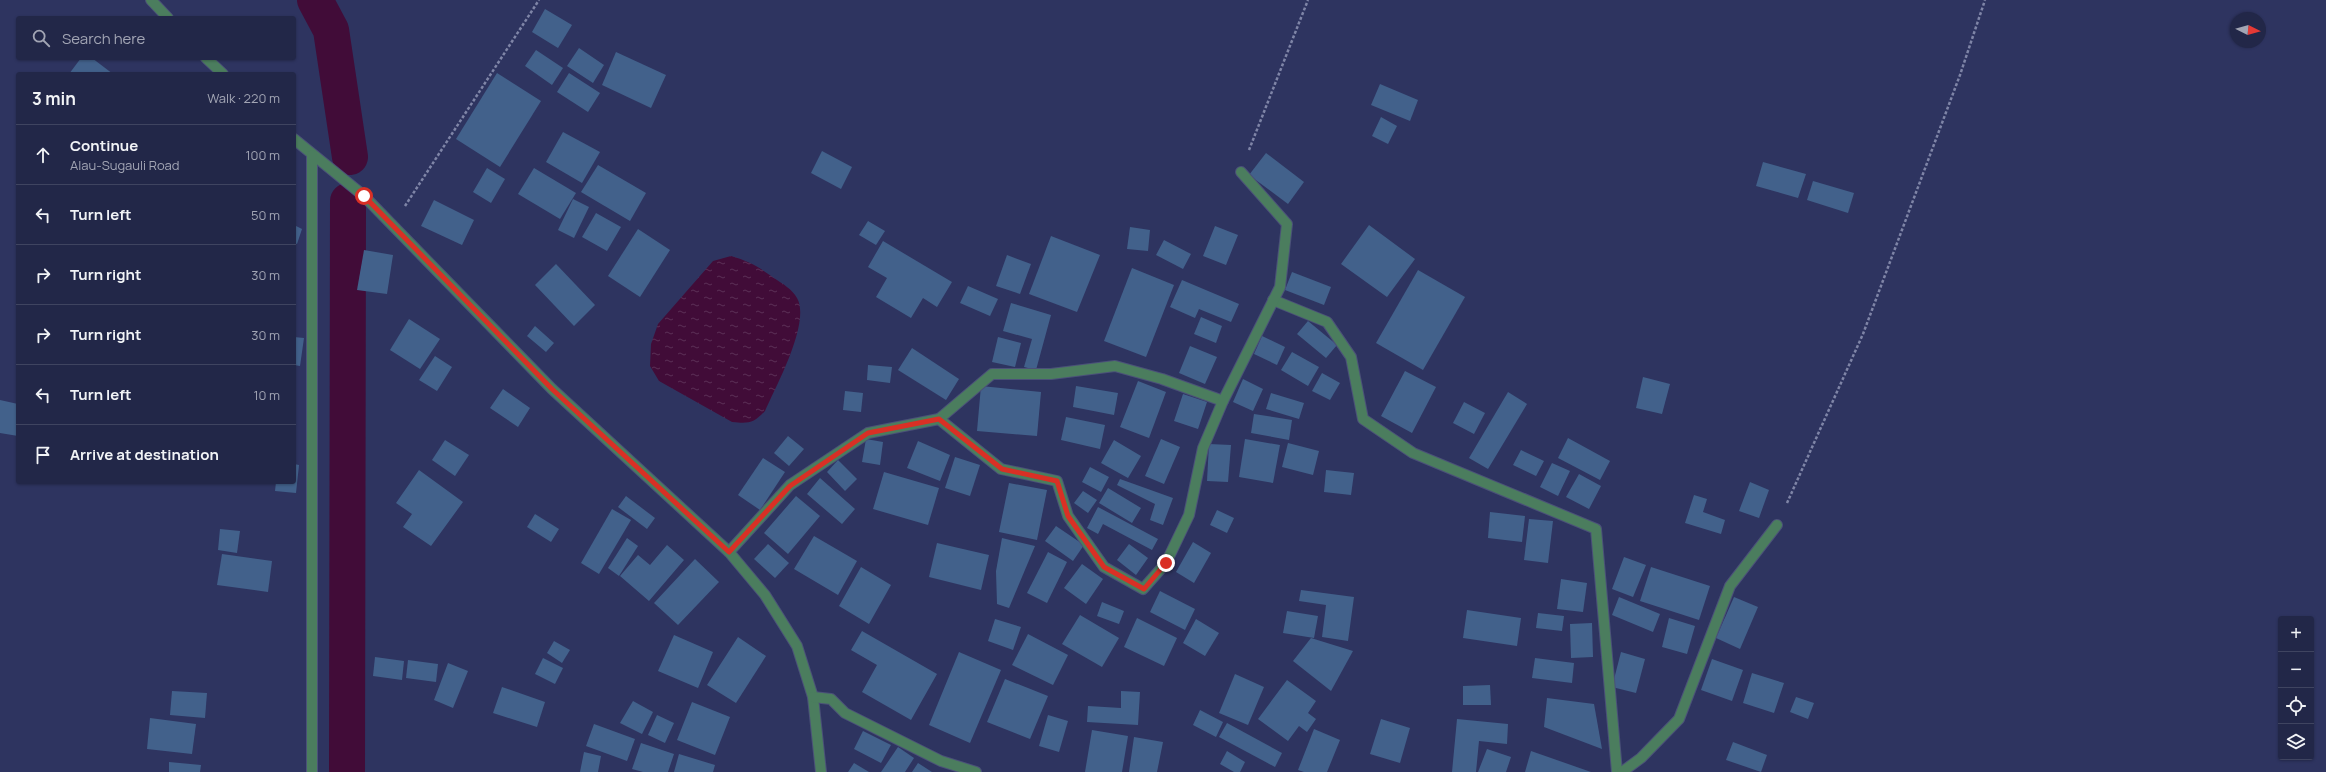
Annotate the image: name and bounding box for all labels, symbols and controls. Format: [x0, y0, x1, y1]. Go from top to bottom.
north arrow [2230, 12, 2266, 48]
search box [16, 16, 296, 60]
icon: search [30, 27, 52, 49]
text: Search here [62, 28, 145, 49]
text: 3 min [32, 87, 76, 110]
text: Walk · 220 m [207, 89, 280, 107]
text: Continue [70, 135, 138, 156]
icon: ahead [32, 144, 54, 166]
text: 100 m [245, 146, 280, 164]
text: Alau-Sugauli Road [70, 156, 180, 174]
route start [355, 187, 373, 205]
icon: left [32, 204, 54, 226]
text: Turn left [70, 204, 132, 225]
text: 50 m [251, 206, 280, 224]
icon: right [32, 264, 54, 286]
text: Turn right [70, 264, 141, 285]
text: 30 m [251, 266, 280, 284]
icon: right [32, 324, 54, 346]
text: Turn right [70, 324, 141, 345]
text: 30 m [251, 326, 280, 344]
icon: left [32, 384, 54, 406]
text: Turn left [70, 384, 132, 405]
text: 10 m [253, 386, 280, 404]
icon: arrive [32, 444, 54, 466]
text: Arrive at destination [70, 444, 219, 465]
route end [1157, 554, 1175, 572]
map controls [2278, 616, 2314, 760]
button: + [2278, 616, 2314, 652]
button: − [2278, 652, 2314, 688]
button: locate [2278, 688, 2314, 724]
button: layers [2278, 724, 2314, 760]

